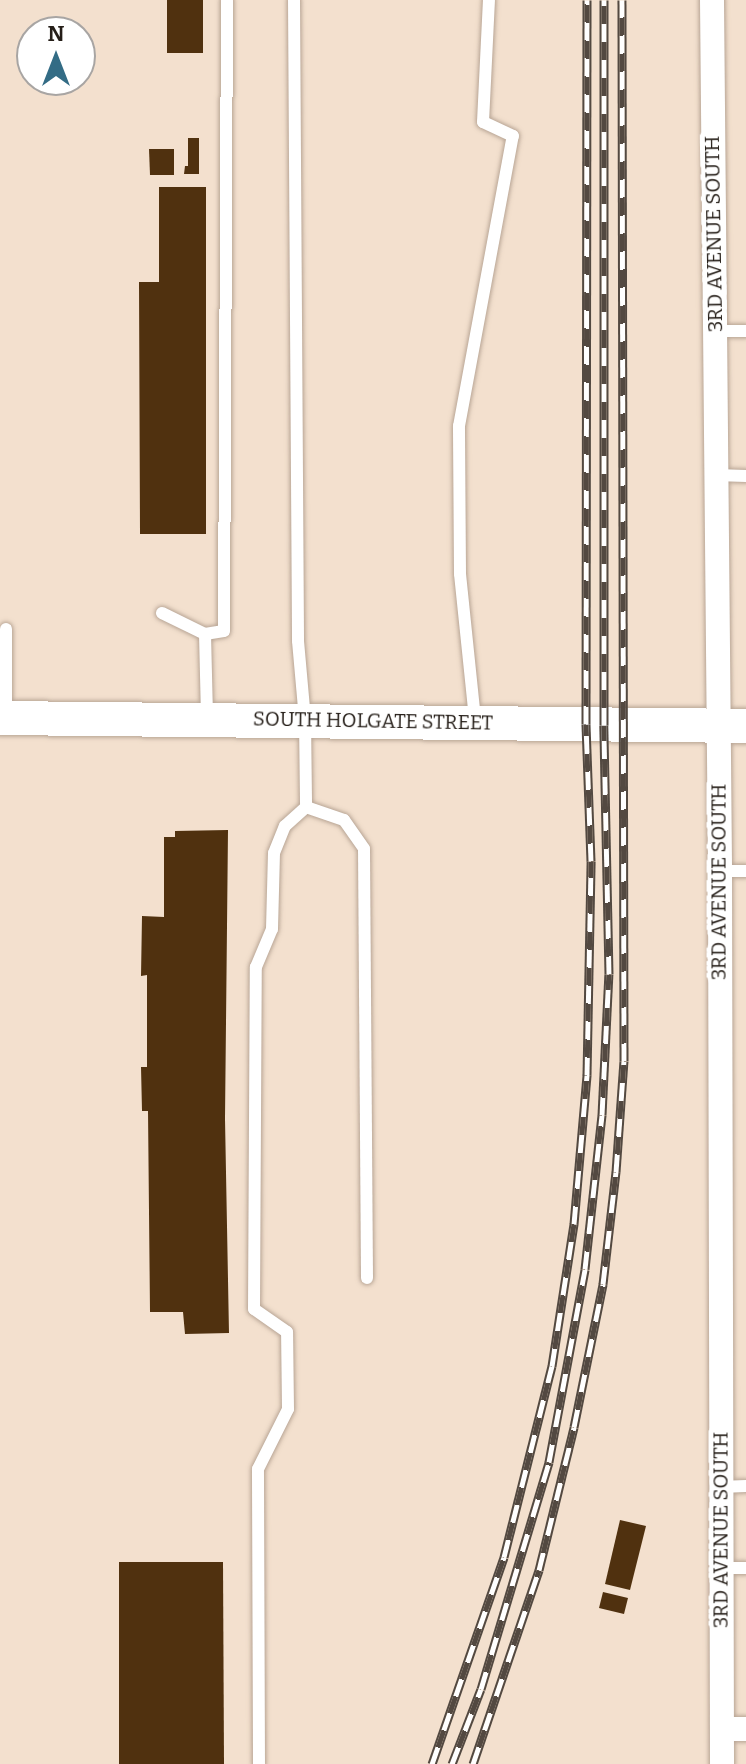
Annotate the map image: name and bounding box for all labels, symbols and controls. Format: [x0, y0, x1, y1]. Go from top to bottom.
north arrow [16, 16, 96, 96]
text: N [48, 20, 64, 47]
street label: 3RD AVENUE SOUTH [700, 136, 728, 332]
street label: SOUTH HOLGATE STREET [253, 707, 493, 735]
street label: 3RD AVENUE SOUTH [707, 784, 731, 980]
street label: 3RD AVENUE SOUTH [709, 1432, 733, 1628]

